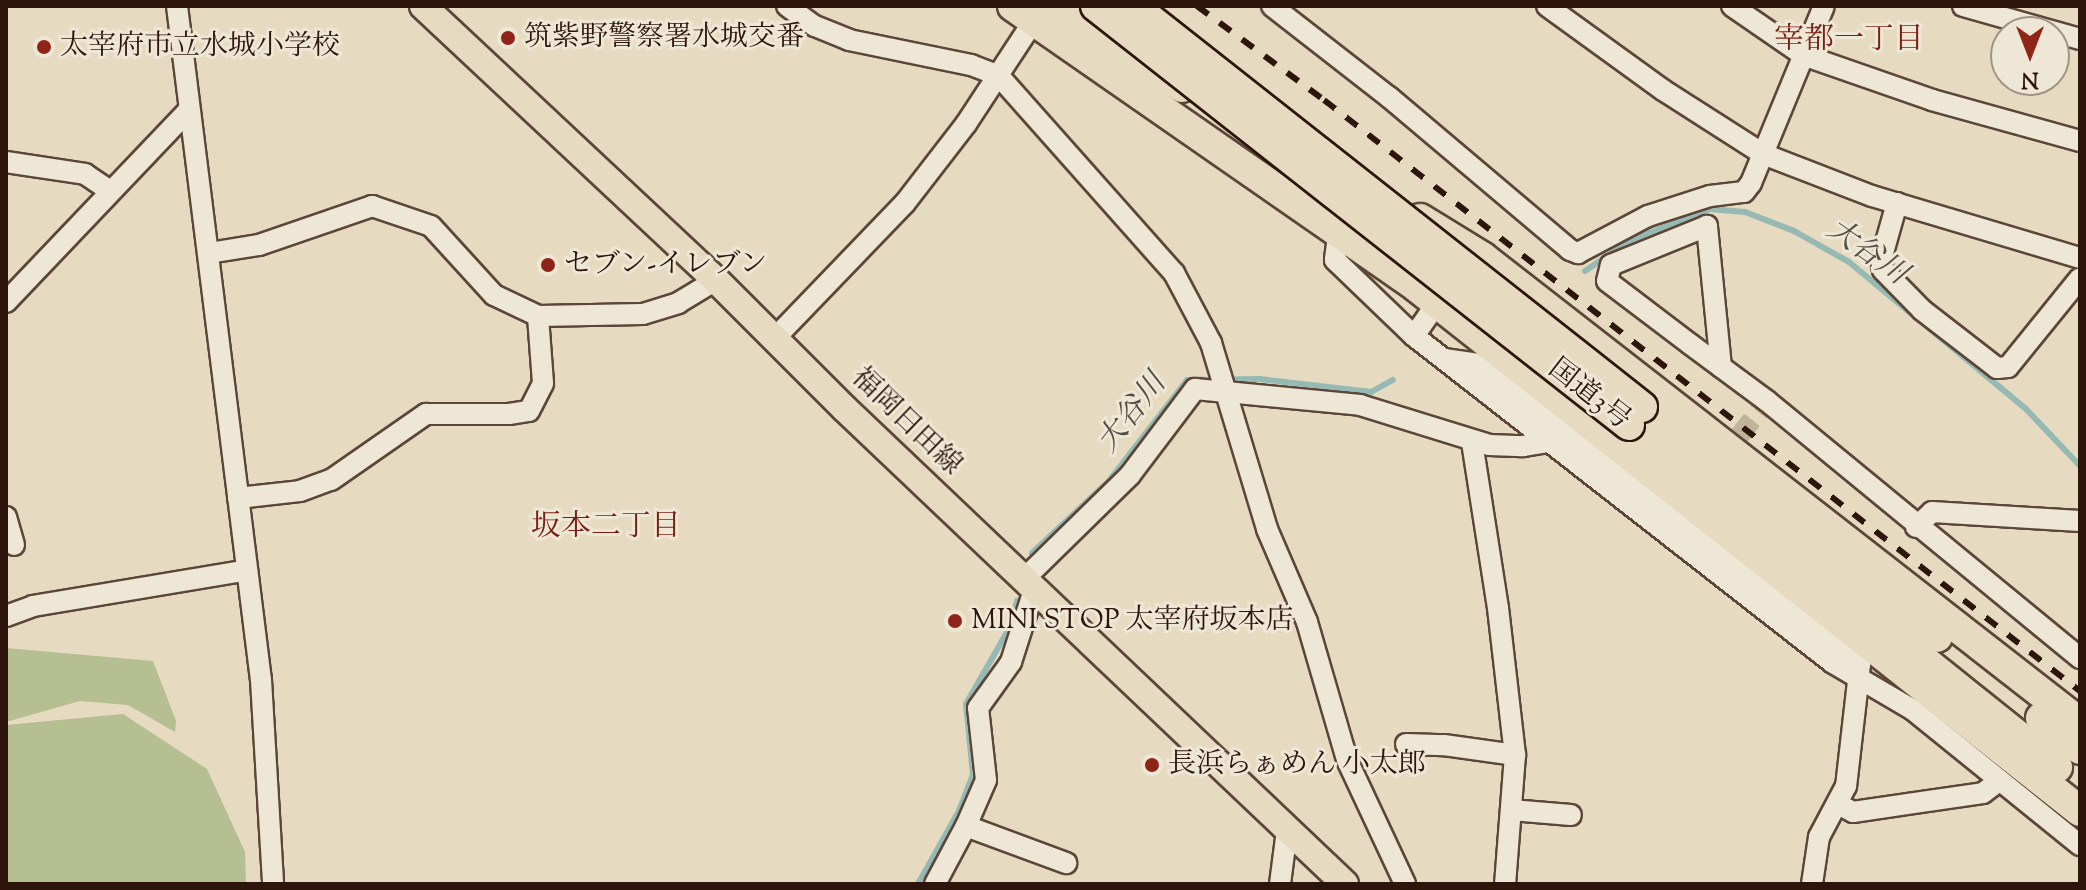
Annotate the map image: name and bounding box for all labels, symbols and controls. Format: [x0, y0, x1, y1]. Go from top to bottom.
north arrow [1990, 16, 2070, 96]
place label: 筑紫野警察署水城交番 [524, 21, 804, 55]
district label: 宰都一丁目 [1774, 23, 1924, 59]
marker: 筑紫野警察署水城交番 [499, 29, 517, 47]
place label: 太宰府市立水城小学校 [60, 30, 340, 64]
marker: 太宰府市立水城小学校 [35, 38, 53, 56]
text: N [2021, 62, 2039, 94]
water label: 大谷川 [1819, 212, 1913, 294]
place label: セブン-イレブン [564, 248, 770, 282]
marker: セブン-イレブン [539, 256, 557, 274]
street label: 国道3号 [1541, 352, 1637, 438]
street label: 福岡日田線 [844, 361, 968, 483]
water label: 大谷川 [1091, 367, 1175, 461]
district label: 坂本二丁目 [531, 510, 681, 546]
place label: MINI STOP 太宰府坂本店 [971, 604, 1293, 638]
marker: MINI STOP 太宰府坂本店 [946, 612, 964, 630]
place label: 長浜らぁめん 小太郎 [1168, 748, 1426, 782]
marker: 長浜らぁめん 小太郎 [1143, 756, 1161, 774]

